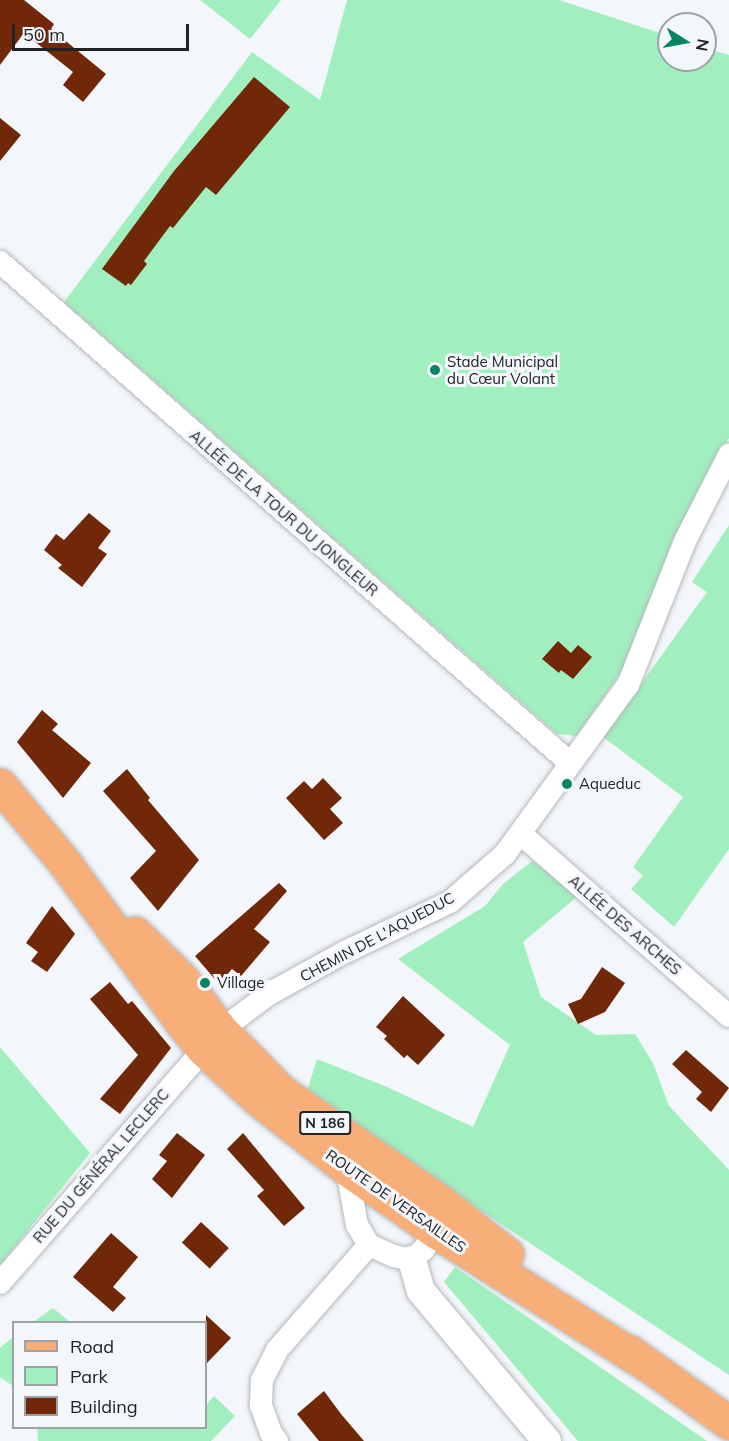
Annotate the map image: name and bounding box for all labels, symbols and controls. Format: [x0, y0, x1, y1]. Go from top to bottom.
scale bar [15, 12, 192, 50]
north arrow [657, 12, 717, 72]
text: 50 m [23, 23, 65, 46]
text: N [692, 37, 714, 53]
place label: Stade Municipal du Cœur Volant [447, 352, 558, 387]
marker: Stade Municipal du Cœur Volant [428, 363, 442, 377]
street label: ALLÉE DE LA TOUR DU JONGLEUR [186, 426, 382, 600]
place label: Aqueduc [579, 775, 641, 793]
marker: Aqueduc [560, 777, 574, 791]
street label: ALLÉE DES ARCHES [565, 871, 685, 979]
street label: CHEMIN DE L'AQUEDUC [297, 889, 457, 985]
place label: Village [217, 974, 264, 992]
marker: Village [198, 976, 212, 990]
street label: RUE DU GÉNÉRAL LECLERC [29, 1085, 173, 1247]
road number: N 186 [298, 1112, 352, 1134]
street label: ROUTE DE VERSAILLES [323, 1146, 469, 1256]
legend [12, 1321, 207, 1429]
text: Road [70, 1335, 114, 1358]
text: Park [70, 1365, 108, 1388]
text: Building [70, 1395, 138, 1418]

